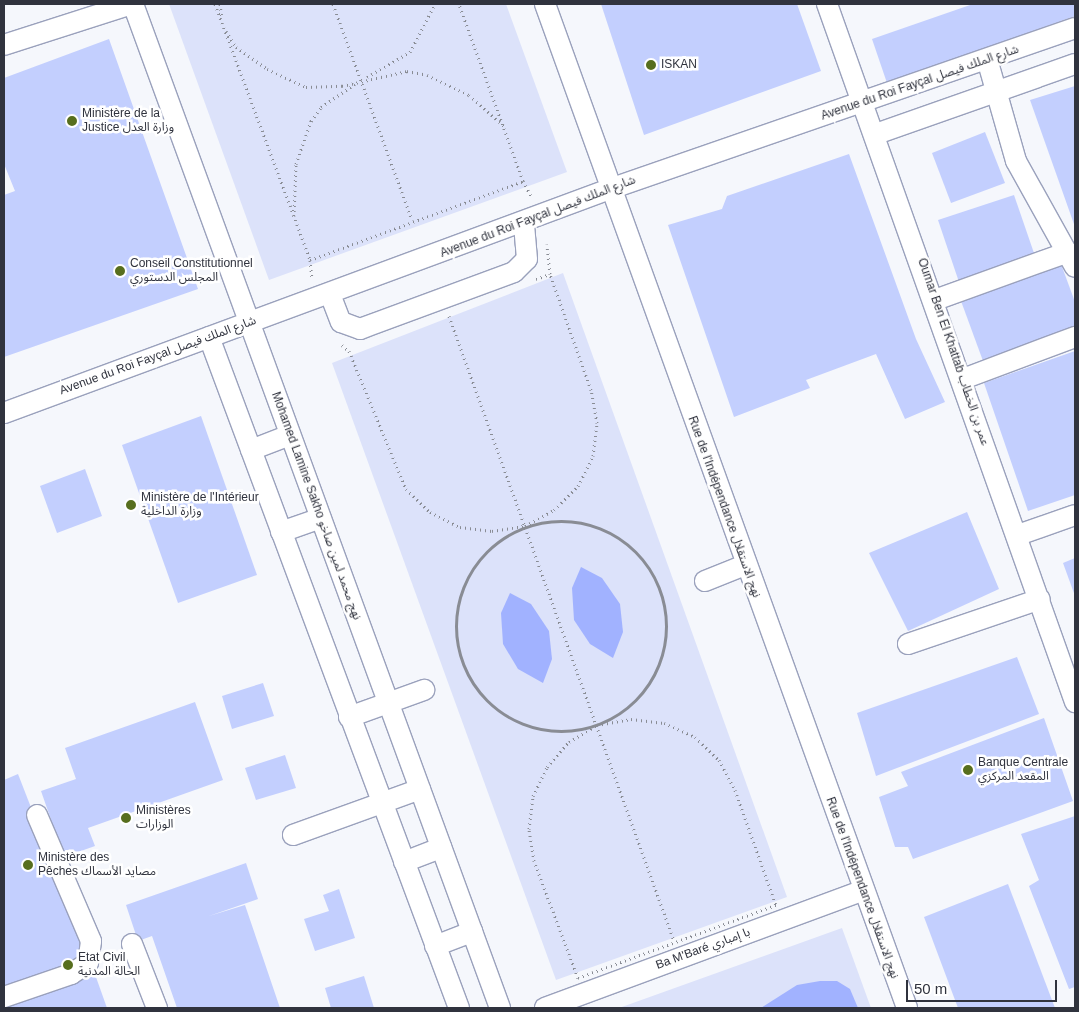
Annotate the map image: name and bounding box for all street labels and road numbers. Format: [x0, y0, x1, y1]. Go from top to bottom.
street label: Avenue du Roi Fayçal شارع الملك فيصل [819, 42, 1021, 124]
street label: Avenue du Roi Fayçal شارع الملك فيصل [438, 173, 638, 261]
street label: Oumar Ben El Khattab عمر بن الخطاب [914, 256, 992, 448]
street label: Avenue du Roi Fayçal شارع الملك فيصل [58, 314, 258, 398]
street label: Mohamed Lamine Sakho نهج محمد لمين صاخو [268, 390, 364, 622]
street label: Rue de l'Indépendance نهج الاستقلال [684, 414, 764, 600]
street label: Rue de l'Indépendance نهج الاستقلال [822, 795, 902, 981]
street label: Ba M'Baré با إمباري [654, 925, 752, 973]

